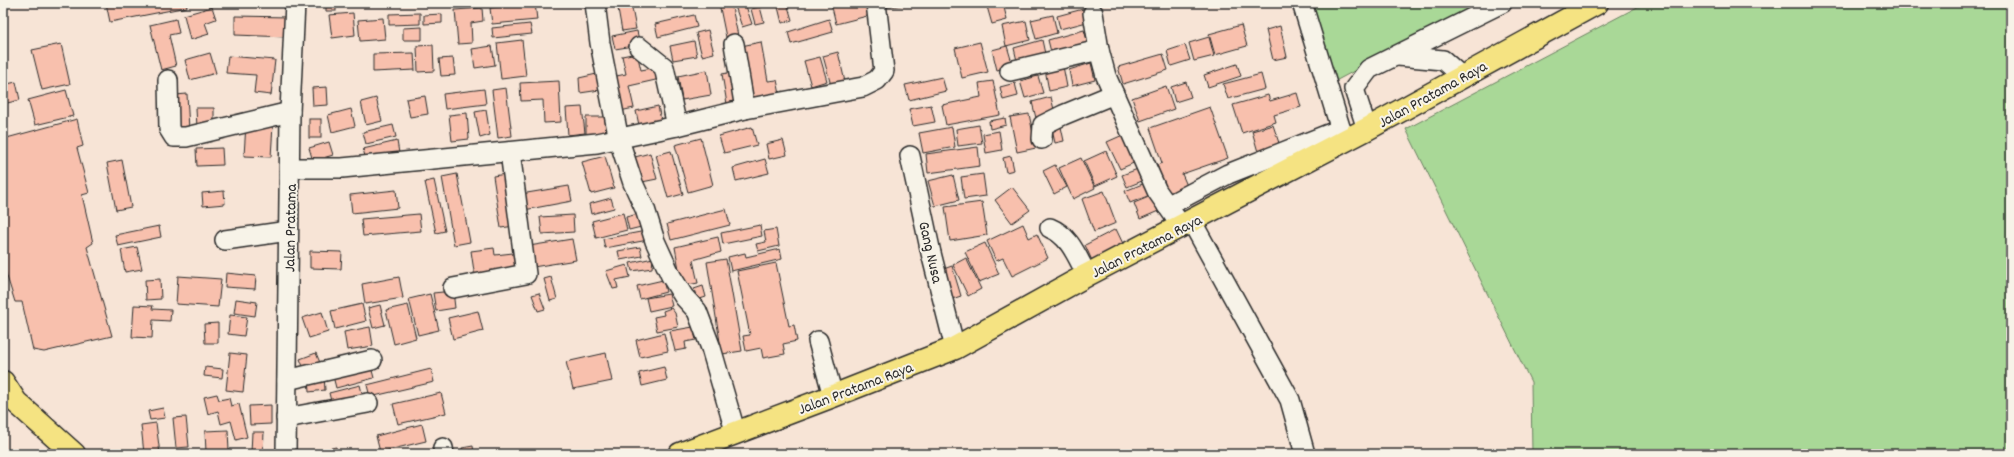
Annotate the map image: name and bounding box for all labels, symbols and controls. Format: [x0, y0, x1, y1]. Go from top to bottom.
street label: Jalan Pratama Raya [1375, 55, 1492, 135]
street label: Jalan Pratama [279, 183, 304, 272]
street label: Jalan Pratama Raya [1088, 209, 1207, 285]
street label: Gang Nusa [911, 219, 948, 286]
street label: Jalan Pratama Raya [795, 357, 917, 422]

